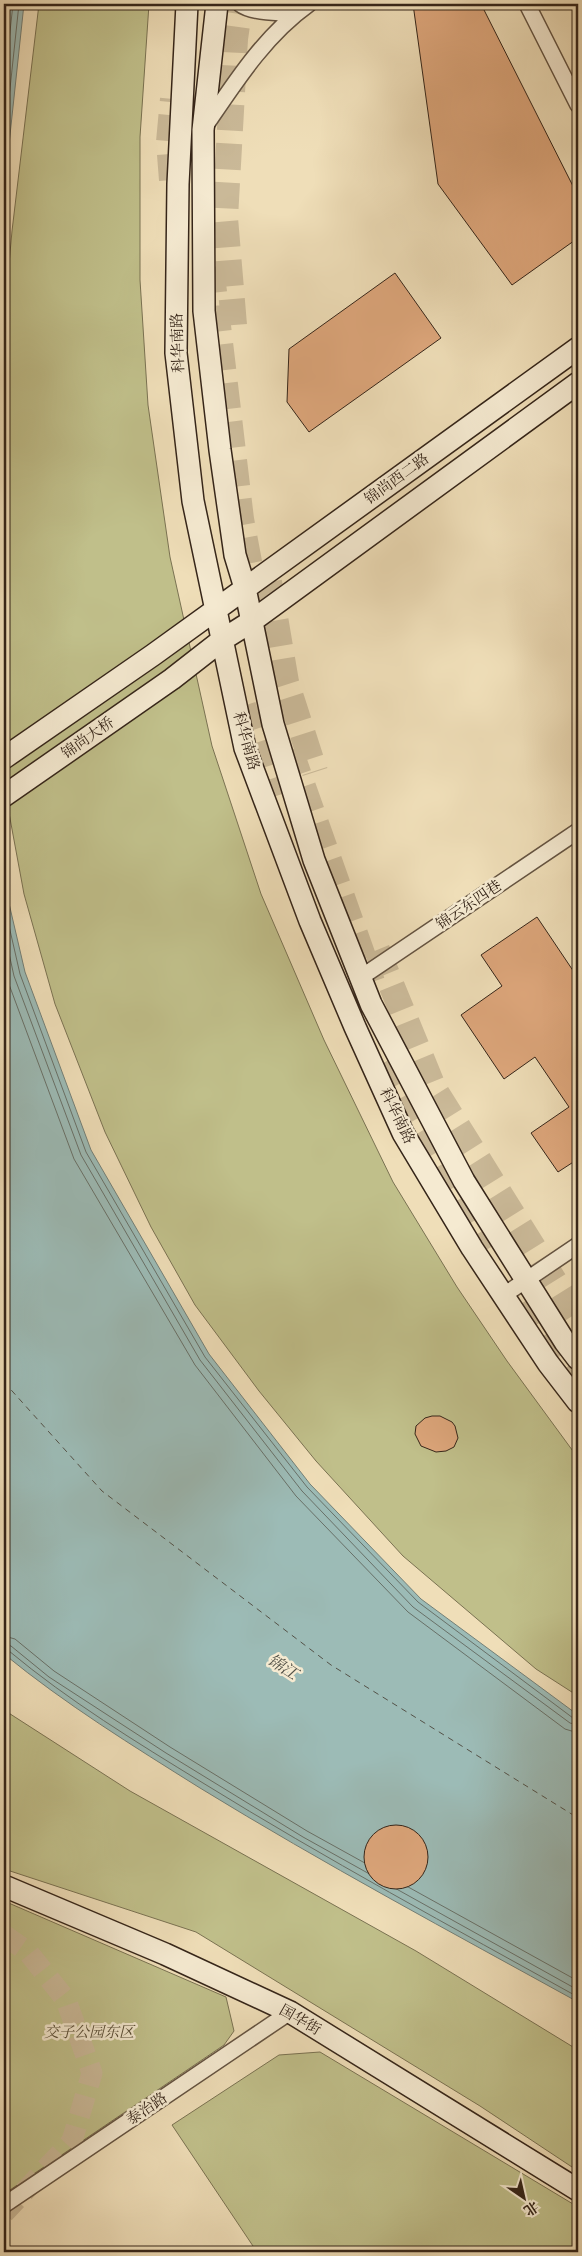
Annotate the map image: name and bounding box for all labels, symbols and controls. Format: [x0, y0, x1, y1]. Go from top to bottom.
street label: 科华南路 [167, 313, 189, 373]
street label: 锦尚西二路 [361, 449, 433, 509]
street label: 科华南路 [229, 710, 263, 772]
street label: 锦尚大桥 [58, 713, 118, 763]
street label: 锦云东四巷 [433, 876, 505, 934]
street label: 科华南路 [375, 1085, 419, 1147]
water label: 锦江 [263, 1651, 303, 1686]
street label: 国华街 [276, 2001, 324, 2039]
park label: 交子公园东区 [44, 2023, 136, 2042]
street label: 泰治路 [123, 2089, 171, 2129]
north arrow [500, 2174, 550, 2224]
text: 北 [520, 2197, 542, 2219]

